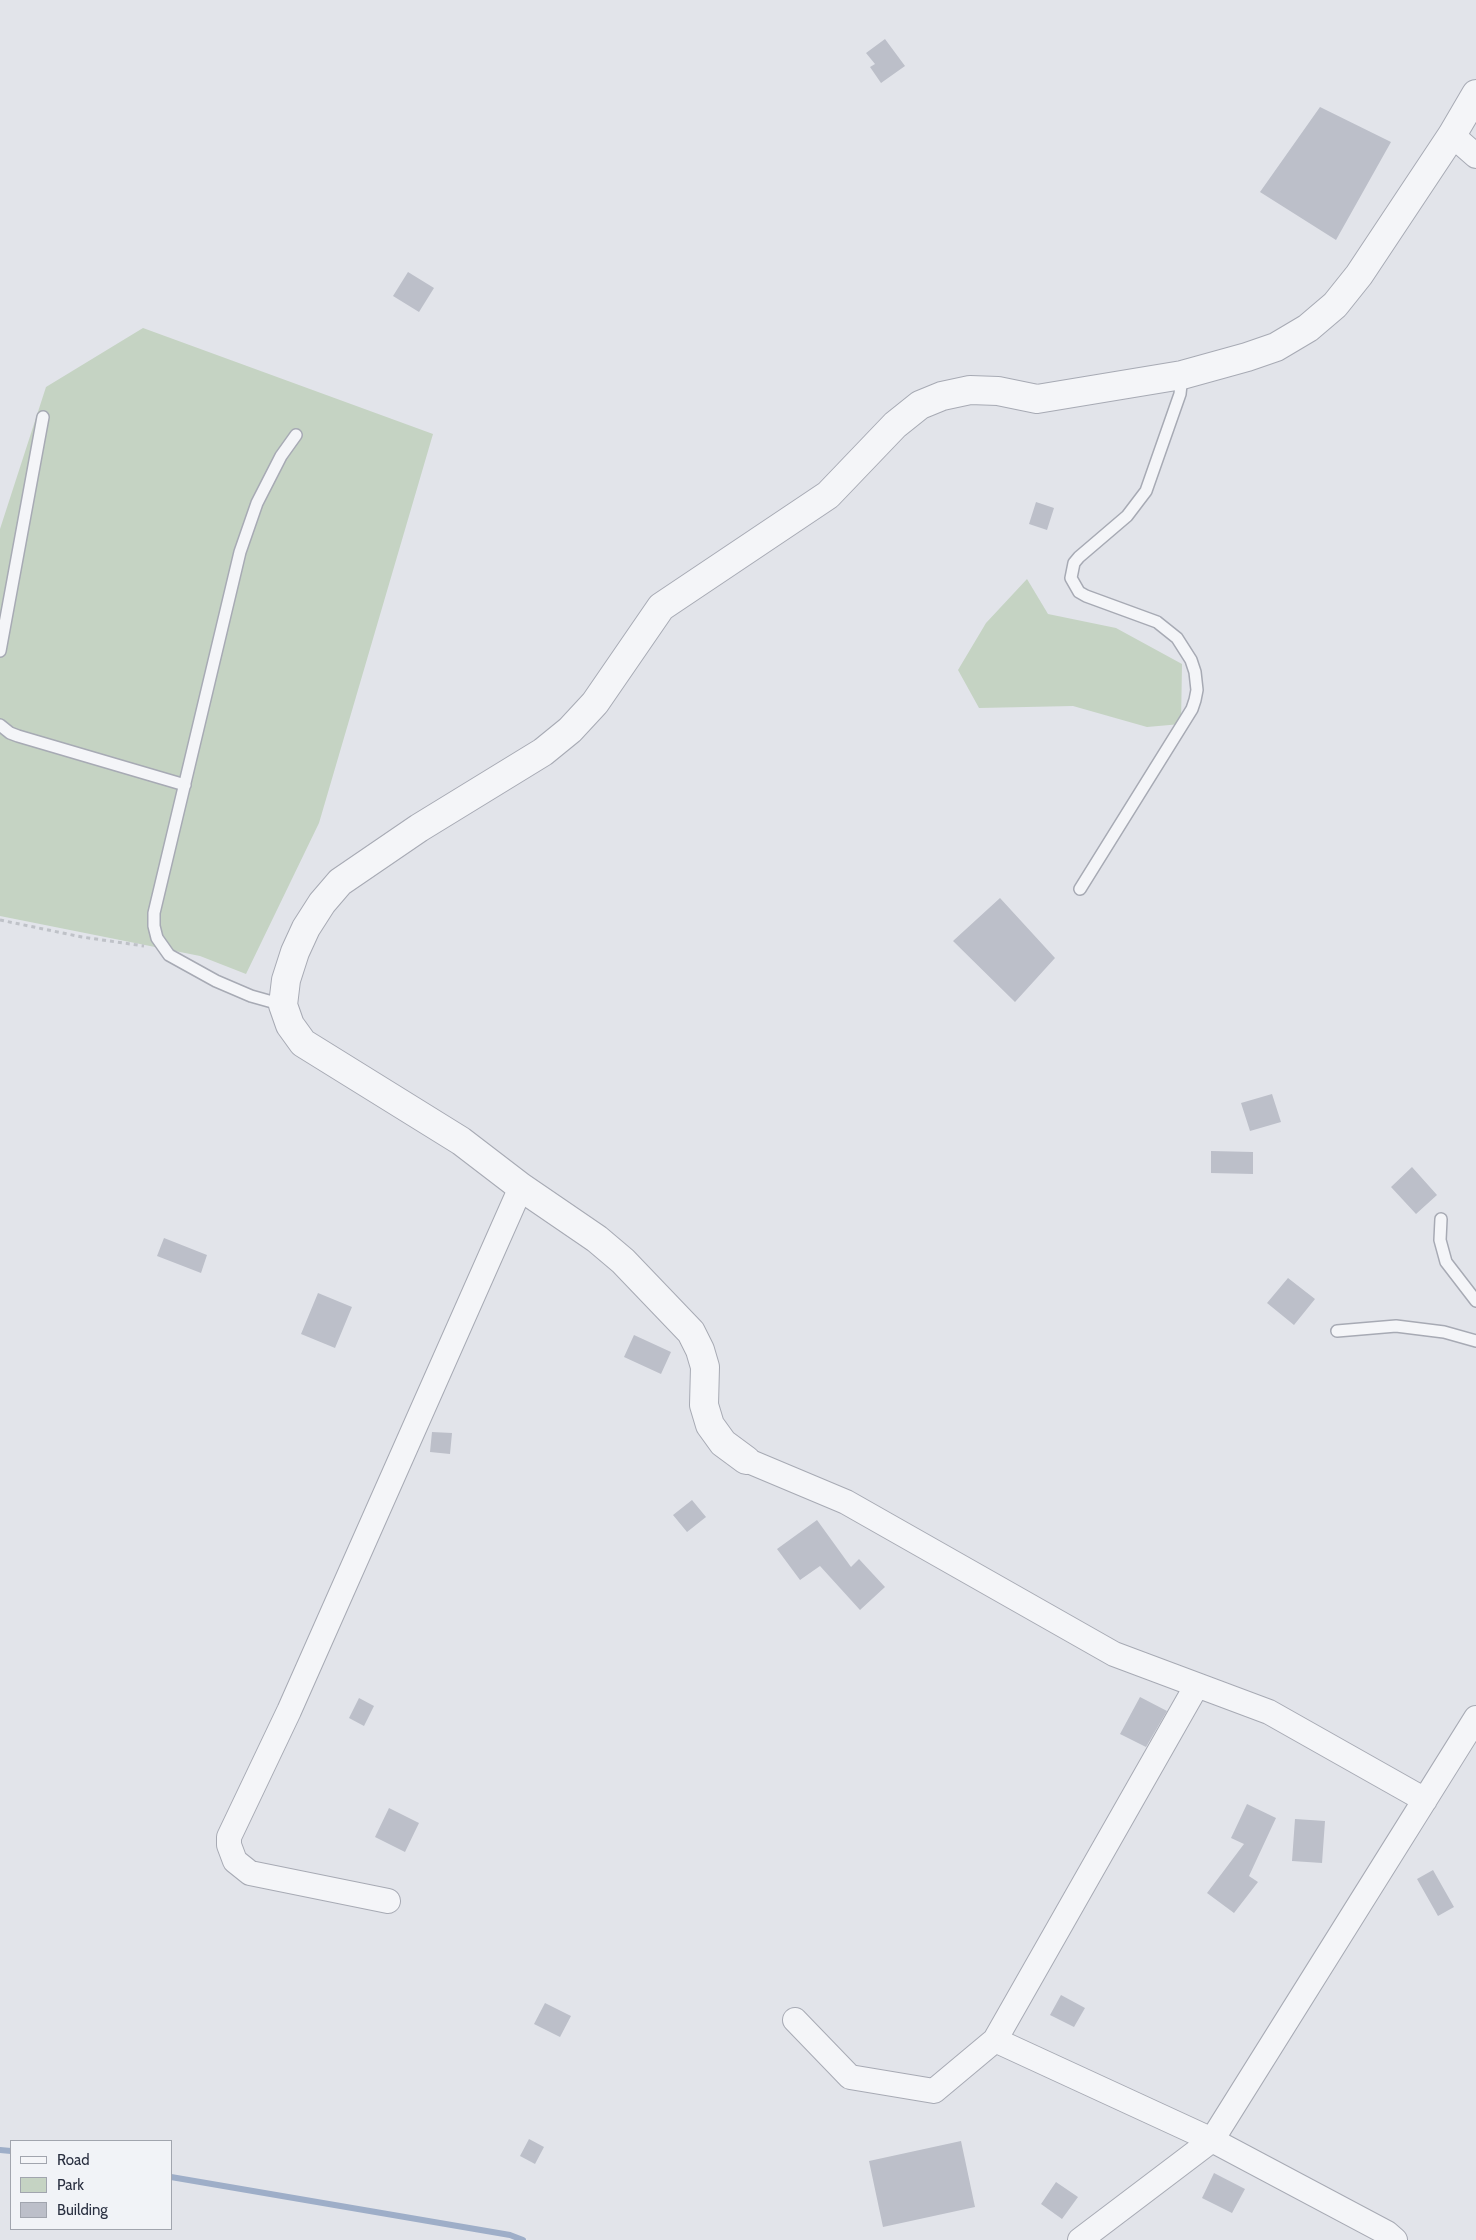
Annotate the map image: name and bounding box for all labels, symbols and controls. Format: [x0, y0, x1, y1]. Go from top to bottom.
legend [10, 2140, 172, 2230]
text: Road [57, 2151, 90, 2169]
text: Park [57, 2176, 84, 2194]
text: Building [57, 2201, 108, 2219]

